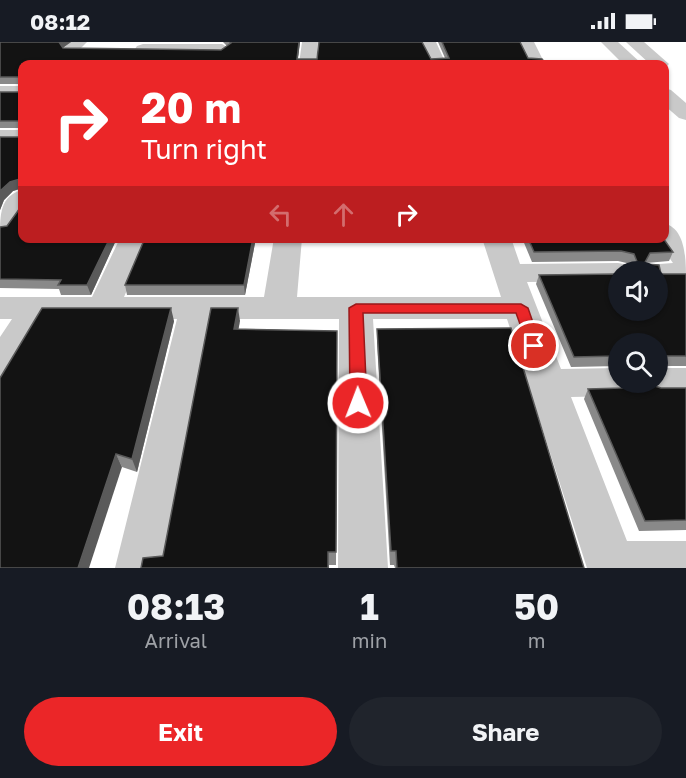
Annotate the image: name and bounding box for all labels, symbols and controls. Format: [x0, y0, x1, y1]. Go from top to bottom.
text: 08:12 [30, 8, 90, 35]
text: 20 m [141, 82, 241, 132]
icon: right [42, 84, 120, 162]
text: Turn right [141, 133, 267, 165]
icon: left [264, 198, 297, 231]
icon: ahead [327, 198, 360, 231]
icon: right [390, 198, 423, 231]
map controls [608, 261, 668, 393]
button: sound [608, 261, 668, 321]
pin [508, 320, 559, 371]
icon: arrive [517, 329, 550, 362]
button: search [608, 333, 668, 393]
position arrow [326, 371, 390, 435]
text: 08:13 [127, 585, 225, 628]
text: 1 [360, 585, 379, 628]
text: 50 [514, 585, 559, 628]
text: Arrival [145, 628, 207, 652]
text: min [352, 628, 387, 652]
text: m [528, 628, 545, 652]
button: Exit [24, 697, 337, 766]
button: Share [349, 697, 662, 766]

